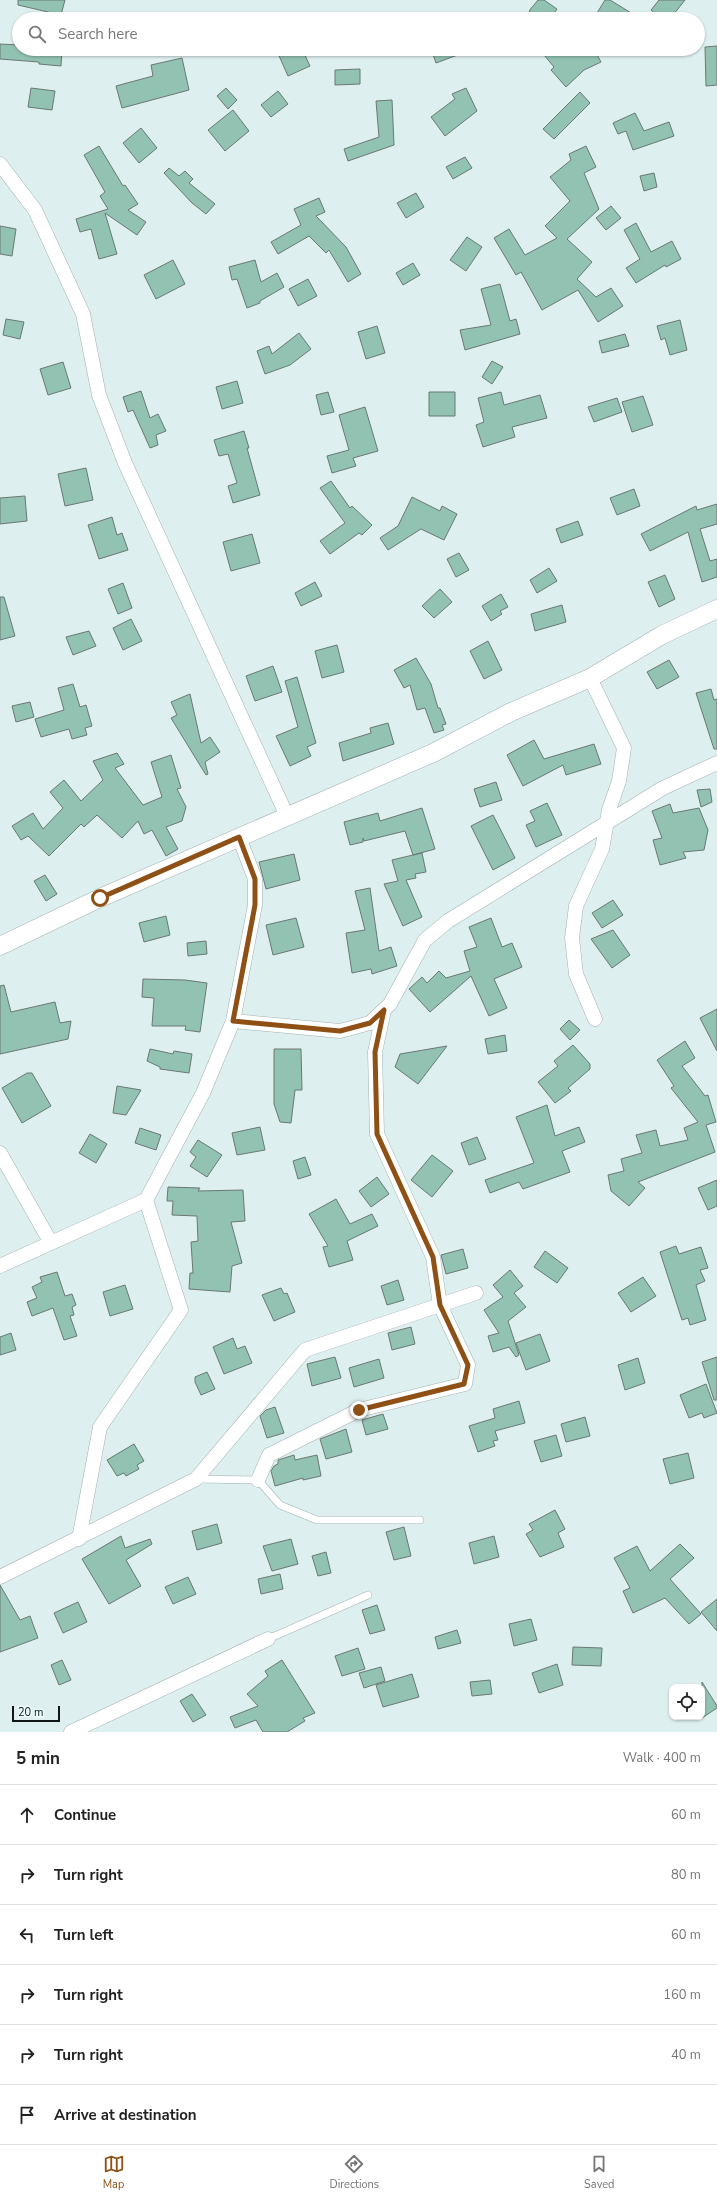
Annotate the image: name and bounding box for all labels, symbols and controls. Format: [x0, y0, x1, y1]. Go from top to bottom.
search box [12, 12, 705, 56]
icon: search [26, 23, 48, 45]
text: Search here [58, 24, 138, 44]
route start [91, 889, 109, 907]
route end [350, 1401, 368, 1419]
map controls [669, 1684, 705, 1720]
button: locate [669, 1684, 705, 1720]
scale bar [12, 1704, 60, 1723]
text: 20 m [18, 1705, 43, 1720]
text: 5 min [16, 1747, 60, 1770]
text: Walk · 400 m [623, 1749, 701, 1767]
icon: ahead [16, 1804, 38, 1826]
text: Continue [54, 1805, 116, 1825]
text: 60 m [671, 1806, 701, 1824]
icon: right [16, 1864, 38, 1886]
text: Turn right [54, 1865, 123, 1885]
text: 80 m [671, 1866, 701, 1884]
icon: left [16, 1924, 38, 1946]
text: Turn left [54, 1925, 113, 1945]
text: 60 m [671, 1926, 701, 1944]
icon: right [16, 1984, 38, 2006]
text: Turn right [54, 1985, 123, 2005]
text: 160 m [663, 1986, 701, 2004]
icon: right [16, 2044, 38, 2066]
text: Turn right [54, 2045, 123, 2065]
text: 40 m [671, 2046, 701, 2064]
icon: arrive [16, 2104, 38, 2126]
text: Arrive at destination [54, 2105, 197, 2125]
tab: Map [103, 2153, 125, 2192]
tab: Directions [330, 2153, 379, 2192]
tab: Saved [584, 2153, 614, 2192]

